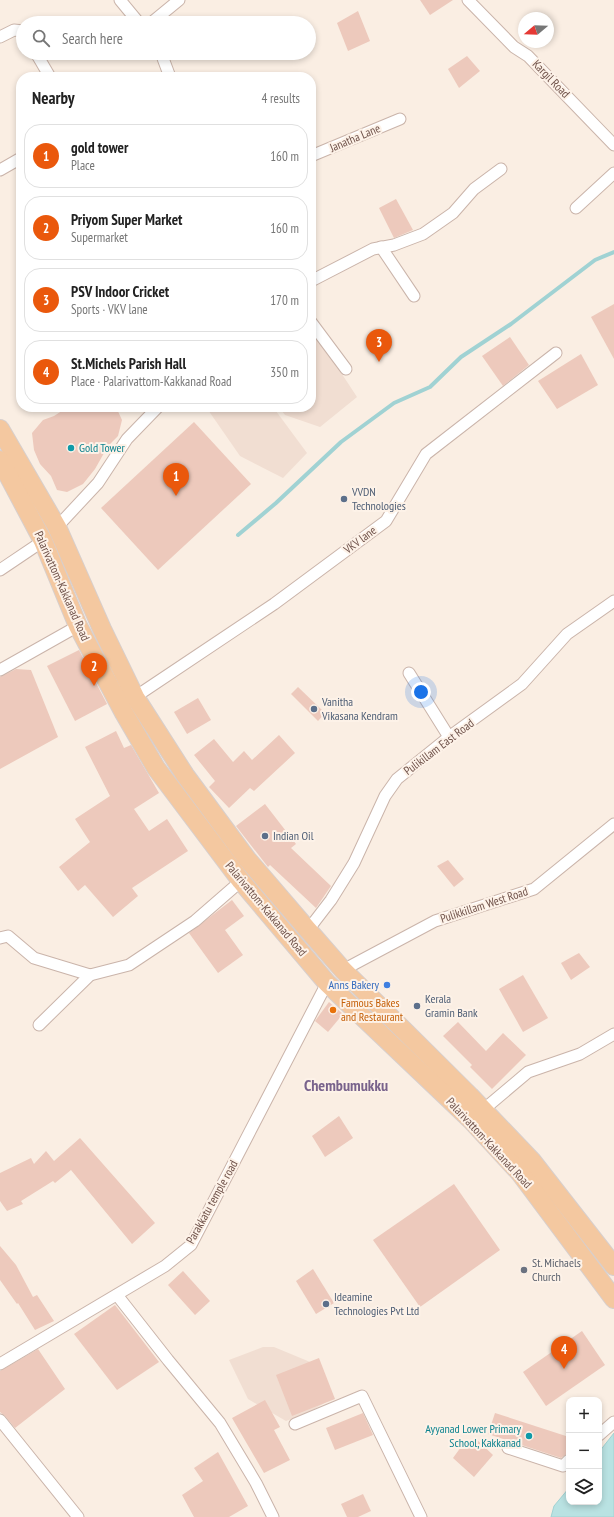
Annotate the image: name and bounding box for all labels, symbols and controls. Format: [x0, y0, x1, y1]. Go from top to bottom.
north arrow [518, 12, 554, 48]
search box [16, 16, 316, 60]
icon: search [30, 27, 52, 49]
text: Search here [62, 29, 123, 48]
street label: Kargil Road [530, 56, 573, 101]
text: Nearby [32, 87, 75, 109]
text: 4 results [261, 90, 300, 107]
street label: Janatha Lane [326, 120, 382, 155]
text: gold tower [71, 138, 128, 157]
text: 1 [43, 148, 49, 165]
text: 160 m [270, 148, 299, 165]
text: Place [71, 157, 95, 174]
text: Priyom Super Market [71, 210, 182, 229]
text: 2 [43, 220, 49, 237]
text: 160 m [270, 220, 299, 237]
text: Supermarket [71, 229, 128, 246]
text: PSV Indoor Cricket [71, 282, 169, 301]
text: 3 [43, 292, 49, 309]
text: 170 m [270, 292, 299, 309]
text: Sports · VKV lane [71, 301, 148, 318]
pin: 3 [366, 329, 392, 362]
text: St.Michels Parish Hall [71, 354, 186, 373]
text: 4 [43, 364, 49, 381]
text: 350 m [270, 364, 299, 381]
text: Place · Palarivattom-Kakkanad Road [71, 373, 232, 390]
place label: Gold Tower [79, 440, 125, 455]
marker: Gold Tower [66, 443, 76, 453]
pin: 1 [163, 463, 189, 496]
place label: VVDN Technologies [351, 484, 406, 513]
marker: VVDN Technologies [339, 494, 349, 504]
street label: VKV lane [340, 522, 379, 557]
street label: Palarivattom-Kakkanad Road [31, 529, 93, 643]
pin: 2 [81, 653, 107, 686]
your location [411, 682, 431, 702]
place label: Vanitha Vikasana Kendram [321, 694, 398, 723]
marker: Vanitha Vikasana Kendram [309, 704, 319, 714]
street label: Pulikillam East Road [401, 715, 477, 778]
place label: Indian Oil [273, 828, 314, 843]
marker: Indian Oil [260, 831, 270, 841]
street label: Palarivattom-Kakkanad Road [222, 858, 310, 959]
street label: Pulikkillam West Road [438, 883, 530, 926]
place label: Anns Bakery [328, 977, 379, 992]
marker: Anns Bakery [382, 980, 392, 990]
place label: Kerala Gramin Bank [425, 991, 478, 1020]
place label: Famous Bakes and Restaurant [341, 995, 404, 1024]
marker: Kerala Gramin Bank [412, 1001, 422, 1011]
marker: Famous Bakes and Restaurant [328, 1005, 338, 1015]
district label: Chembumukku [304, 1075, 388, 1095]
street label: Palarivattom-Kakkanad Road [443, 1094, 535, 1191]
street label: Parakkatu temple road [182, 1157, 241, 1246]
place label: St. Michaels Church [532, 1255, 581, 1284]
marker: St. Michaels Church [519, 1265, 529, 1275]
place label: Ideamine Technologies Pvt Ltd [334, 1289, 419, 1318]
marker: Ideamine Technologies Pvt Ltd [321, 1299, 331, 1309]
pin: 4 [551, 1336, 577, 1369]
map controls [566, 1397, 602, 1505]
button: + [566, 1397, 602, 1433]
place label: Ayyanad Lower Primary School, Kakkanad [425, 1421, 521, 1450]
marker: Ayyanad Lower Primary School, Kakkanad [524, 1431, 534, 1441]
button: − [566, 1433, 602, 1469]
button: layers [566, 1469, 602, 1505]

